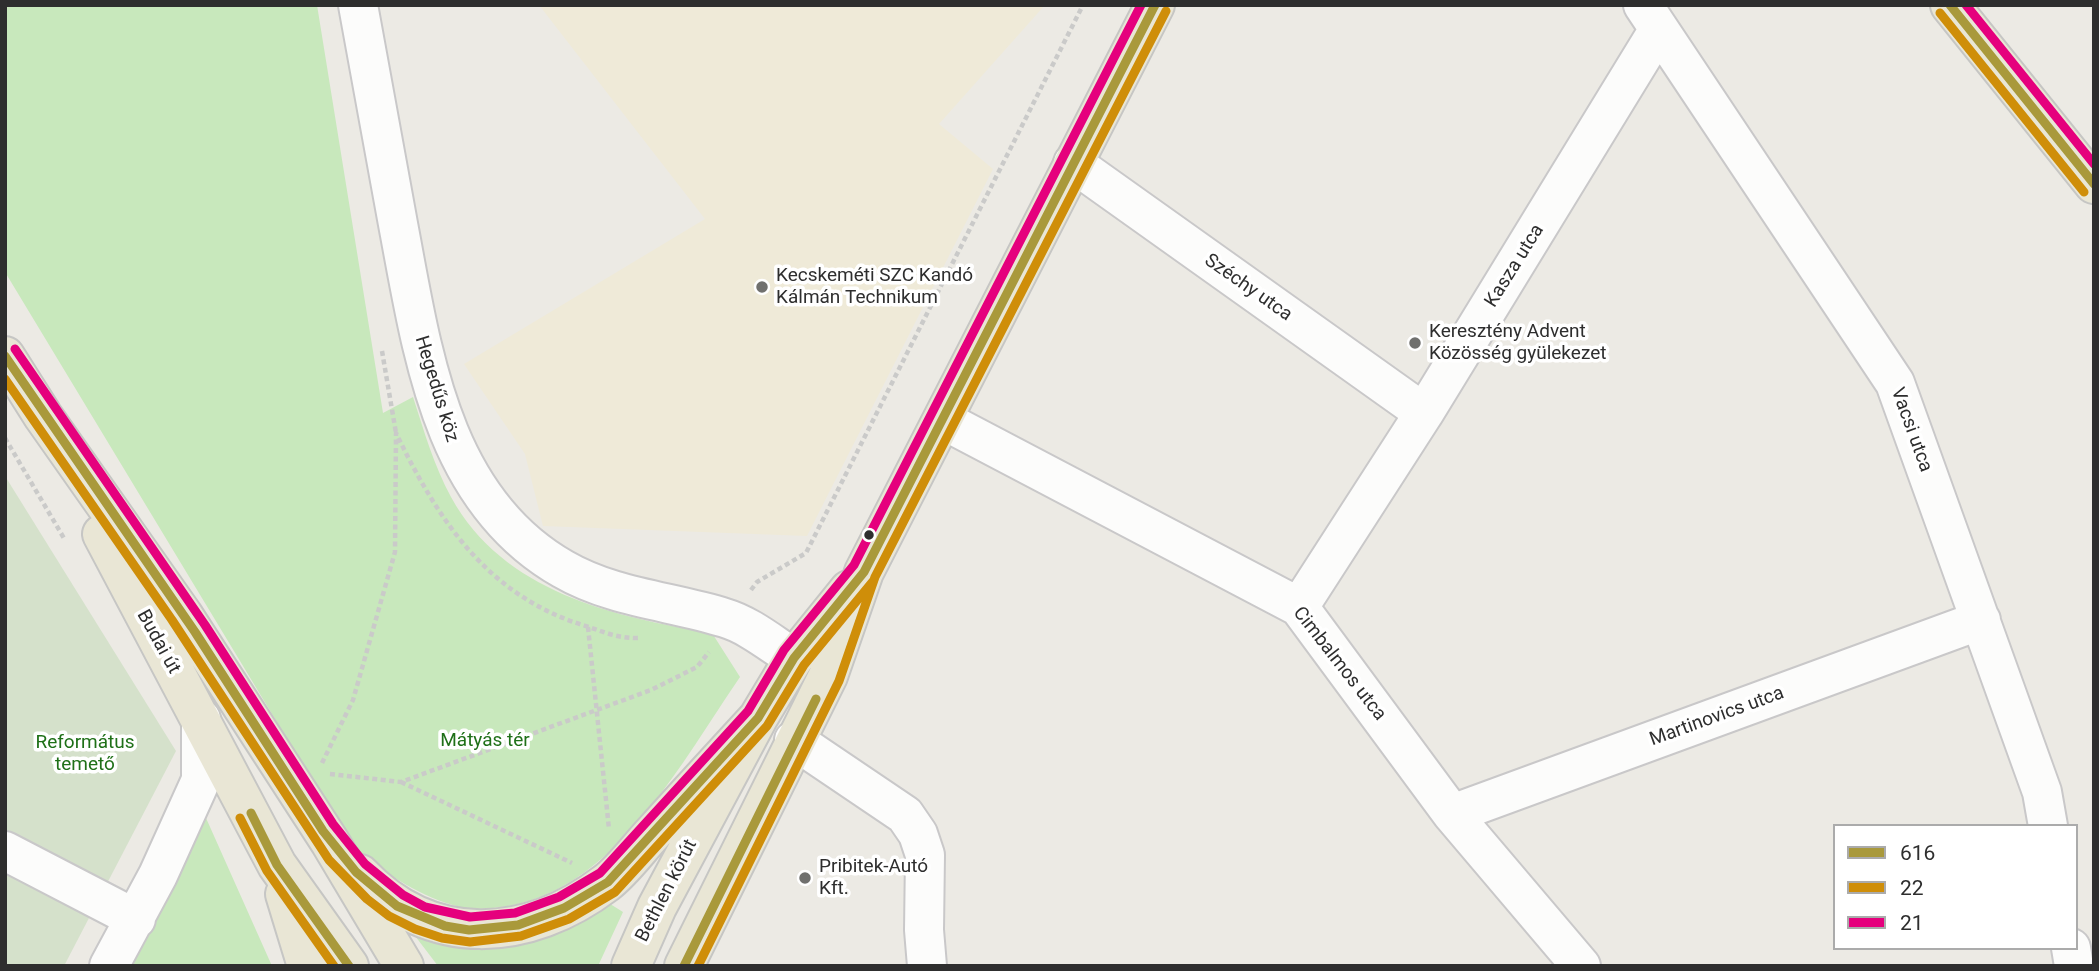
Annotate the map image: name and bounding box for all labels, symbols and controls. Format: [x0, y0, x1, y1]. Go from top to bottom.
street label: Kasza utca [1481, 220, 1549, 312]
street label: Széchy utca [1200, 249, 1296, 327]
place label: Kecskeméti SZC Kandó Kálmán Technikum [776, 265, 973, 309]
marker: Kecskeméti SZC Kandó Kálmán Technikum [754, 279, 770, 295]
place label: Keresztény Advent Közösség gyülekezet [1429, 321, 1606, 365]
street label: Hegedűs köz [409, 333, 463, 445]
marker: Keresztény Advent Közösség gyülekezet [1407, 335, 1423, 351]
street label: Vacsi utca [1885, 385, 1937, 475]
unlabelled marker [862, 528, 876, 542]
street label: Cimbalmos utca [1287, 603, 1391, 725]
street label: Budai út [131, 606, 185, 678]
street label: Martinovics utca [1647, 682, 1787, 752]
park label: Mátyás tér [440, 730, 530, 752]
park label: Református temető [35, 732, 135, 776]
legend [1833, 824, 2078, 950]
street label: Bethlen körút [631, 836, 703, 946]
text: 616 [1900, 841, 1935, 865]
place label: Pribitek-Autó Kft. [819, 856, 928, 900]
marker: Pribitek-Autó Kft. [797, 870, 813, 886]
text: 22 [1900, 876, 1924, 900]
text: 21 [1900, 911, 1924, 935]

